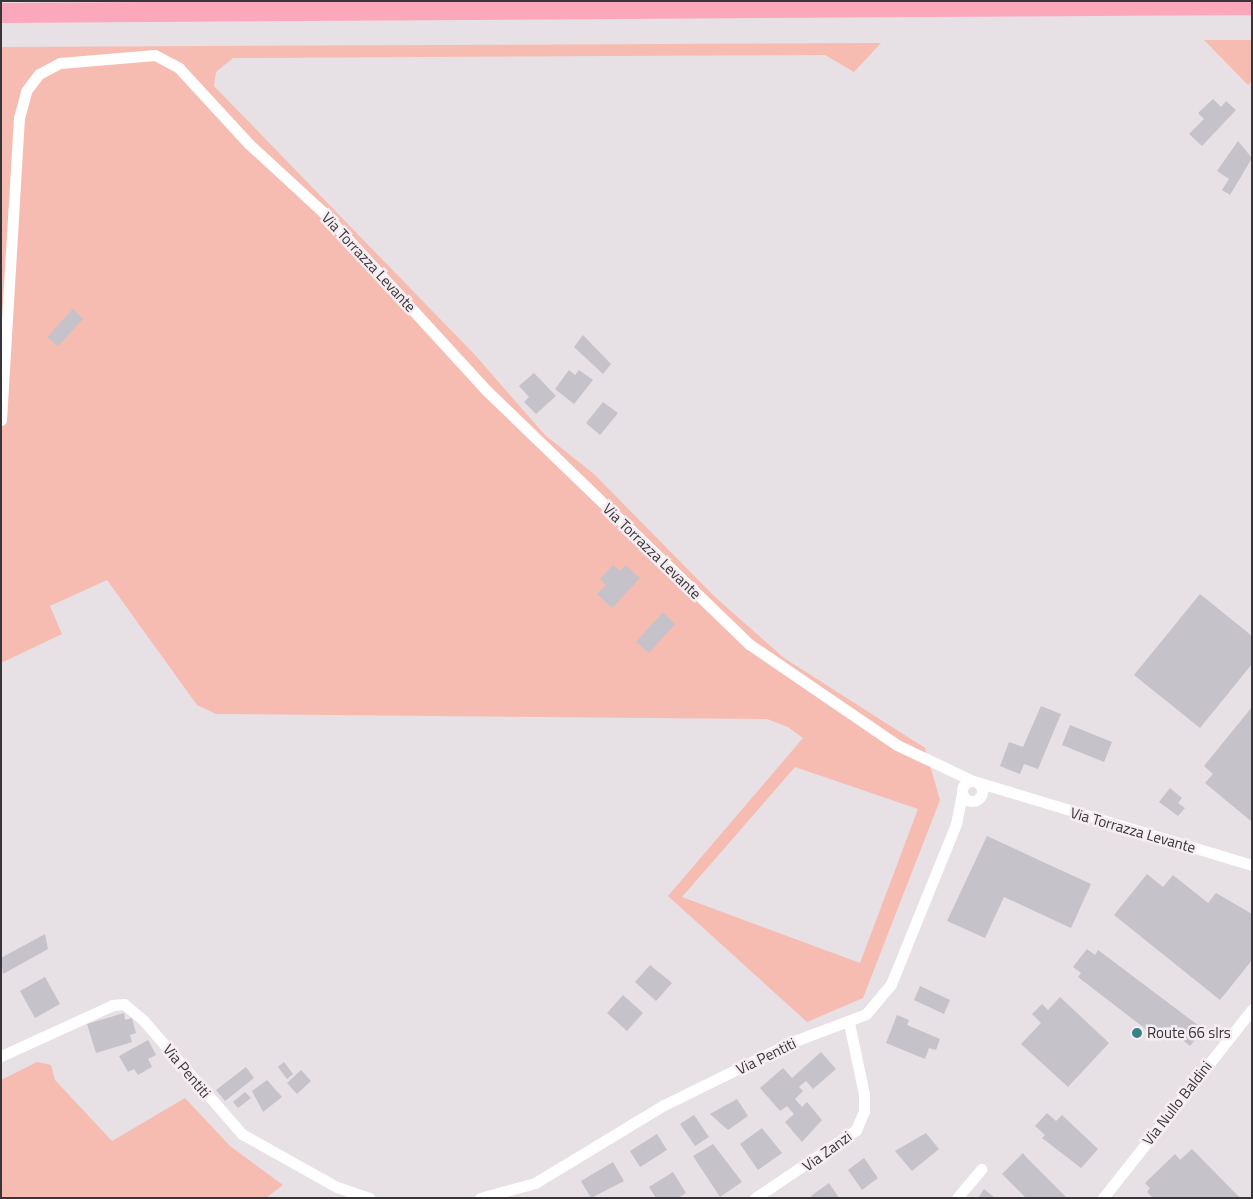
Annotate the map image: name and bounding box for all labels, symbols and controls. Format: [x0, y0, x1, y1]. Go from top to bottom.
street label: Via Torrazza Levante [318, 208, 420, 316]
street label: Via Torrazza Levante [599, 499, 705, 603]
street label: Via Torrazza Levante [1068, 803, 1198, 857]
place label: Route 66 slrs [1147, 1024, 1231, 1042]
marker: Route 66 slrs [1131, 1027, 1143, 1039]
street label: Via Pentiti [733, 1034, 799, 1078]
street label: Via Pentiti [159, 1041, 215, 1101]
street label: Via Nullo Baldini [1139, 1057, 1215, 1149]
street label: Via Zanzi [799, 1127, 855, 1175]

